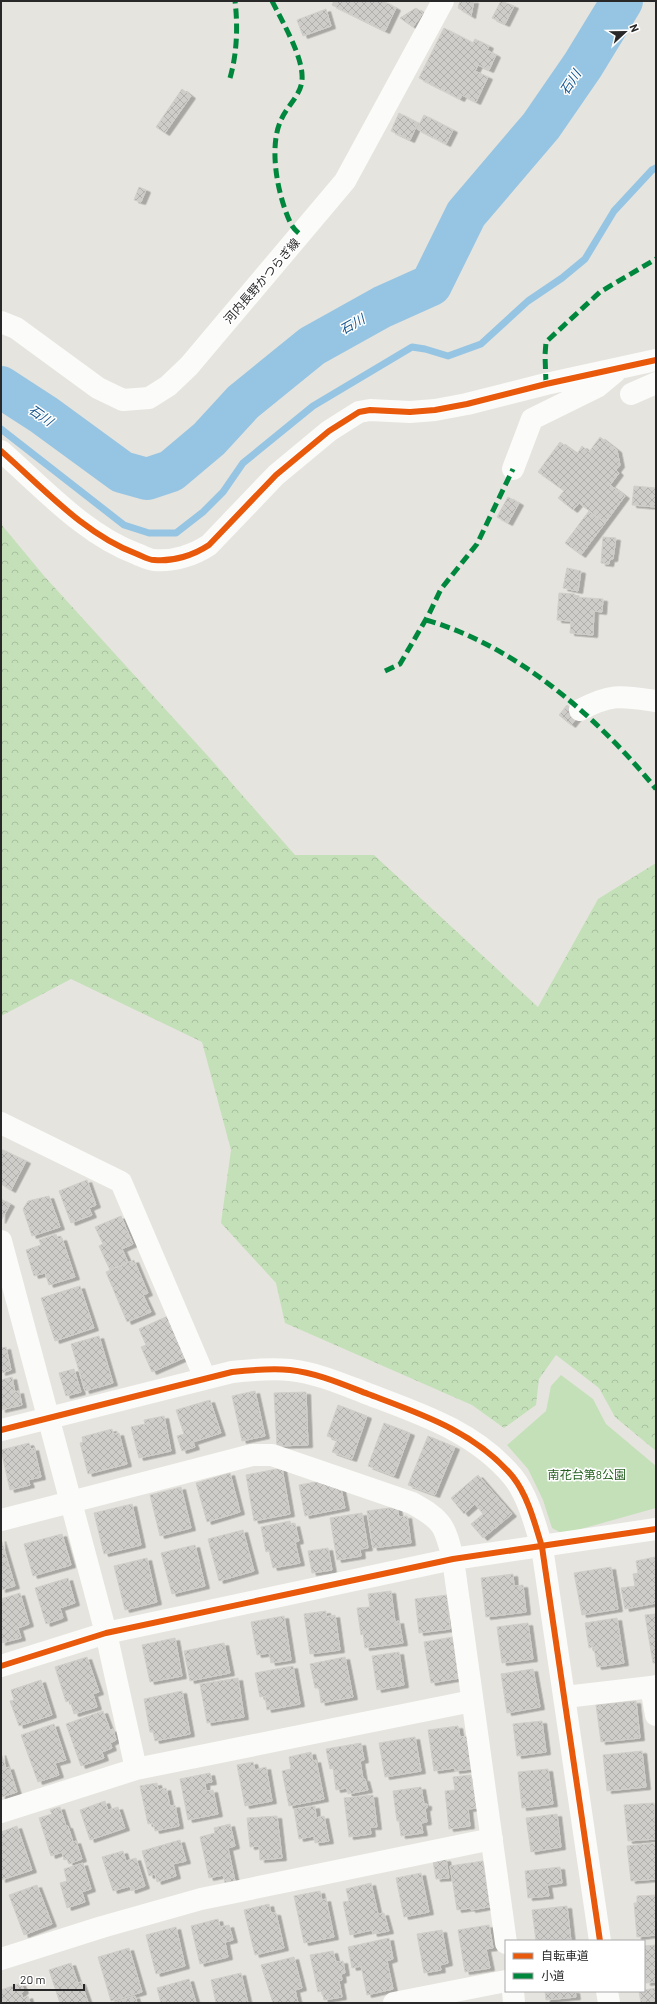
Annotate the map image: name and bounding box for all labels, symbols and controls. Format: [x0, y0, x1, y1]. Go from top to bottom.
north arrow [605, 12, 645, 52]
text: N [627, 22, 642, 34]
water label: 石川 [556, 65, 585, 97]
street label: 河内長野かつらぎ線 [221, 235, 302, 326]
water label: 石川 [337, 310, 369, 337]
water label: 石川 [26, 401, 58, 430]
park label: 南花台第8公園 [548, 1467, 626, 1481]
legend [505, 1940, 645, 1992]
text: 自転車道 [541, 1948, 589, 1962]
scale bar [14, 1966, 84, 1992]
text: 小道 [541, 1968, 565, 1982]
text: 20 m [20, 1972, 46, 1986]

